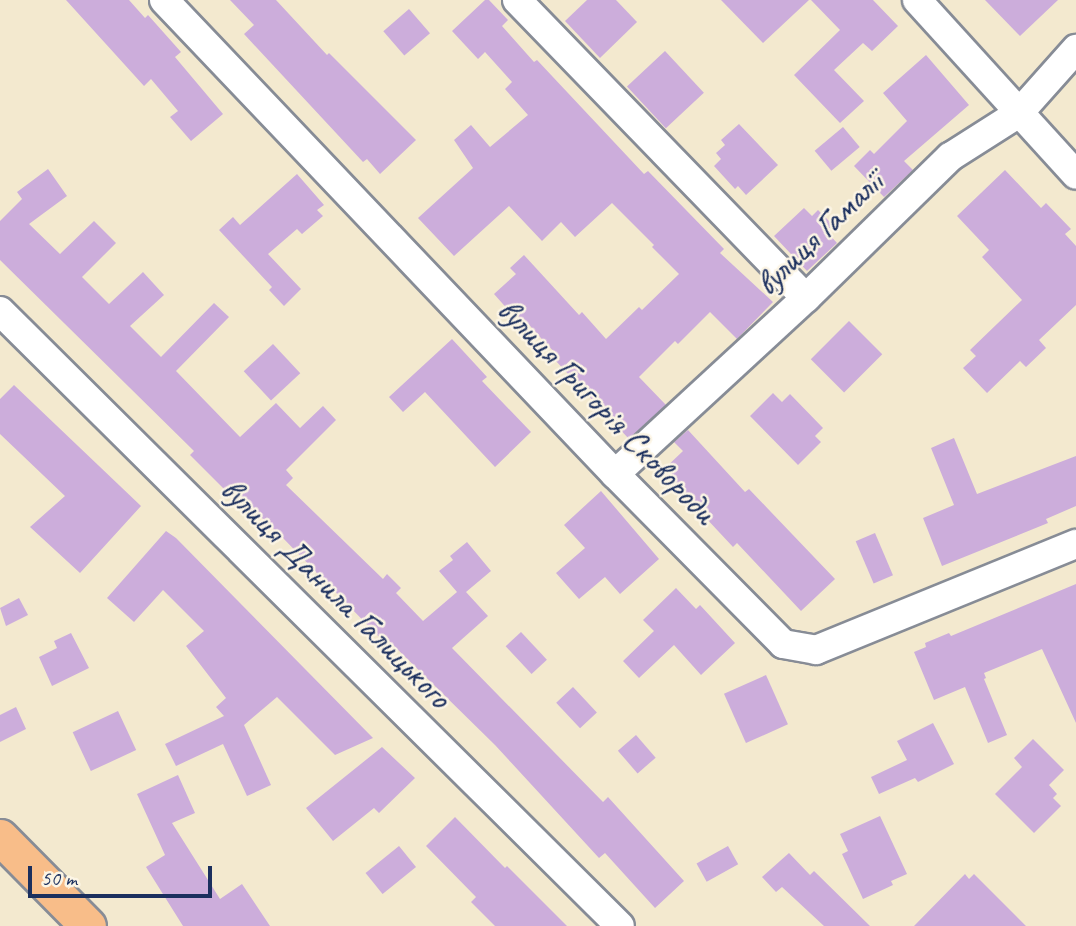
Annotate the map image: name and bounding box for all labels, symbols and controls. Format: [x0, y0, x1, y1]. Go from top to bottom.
street label: вулиця Гамалії [746, 162, 892, 304]
street label: вулиця Григорія Сковороди [489, 290, 725, 532]
street label: вулиця Данила Галицького [211, 468, 461, 718]
scale bar [32, 852, 215, 896]
text: 50 m [41, 865, 77, 891]

